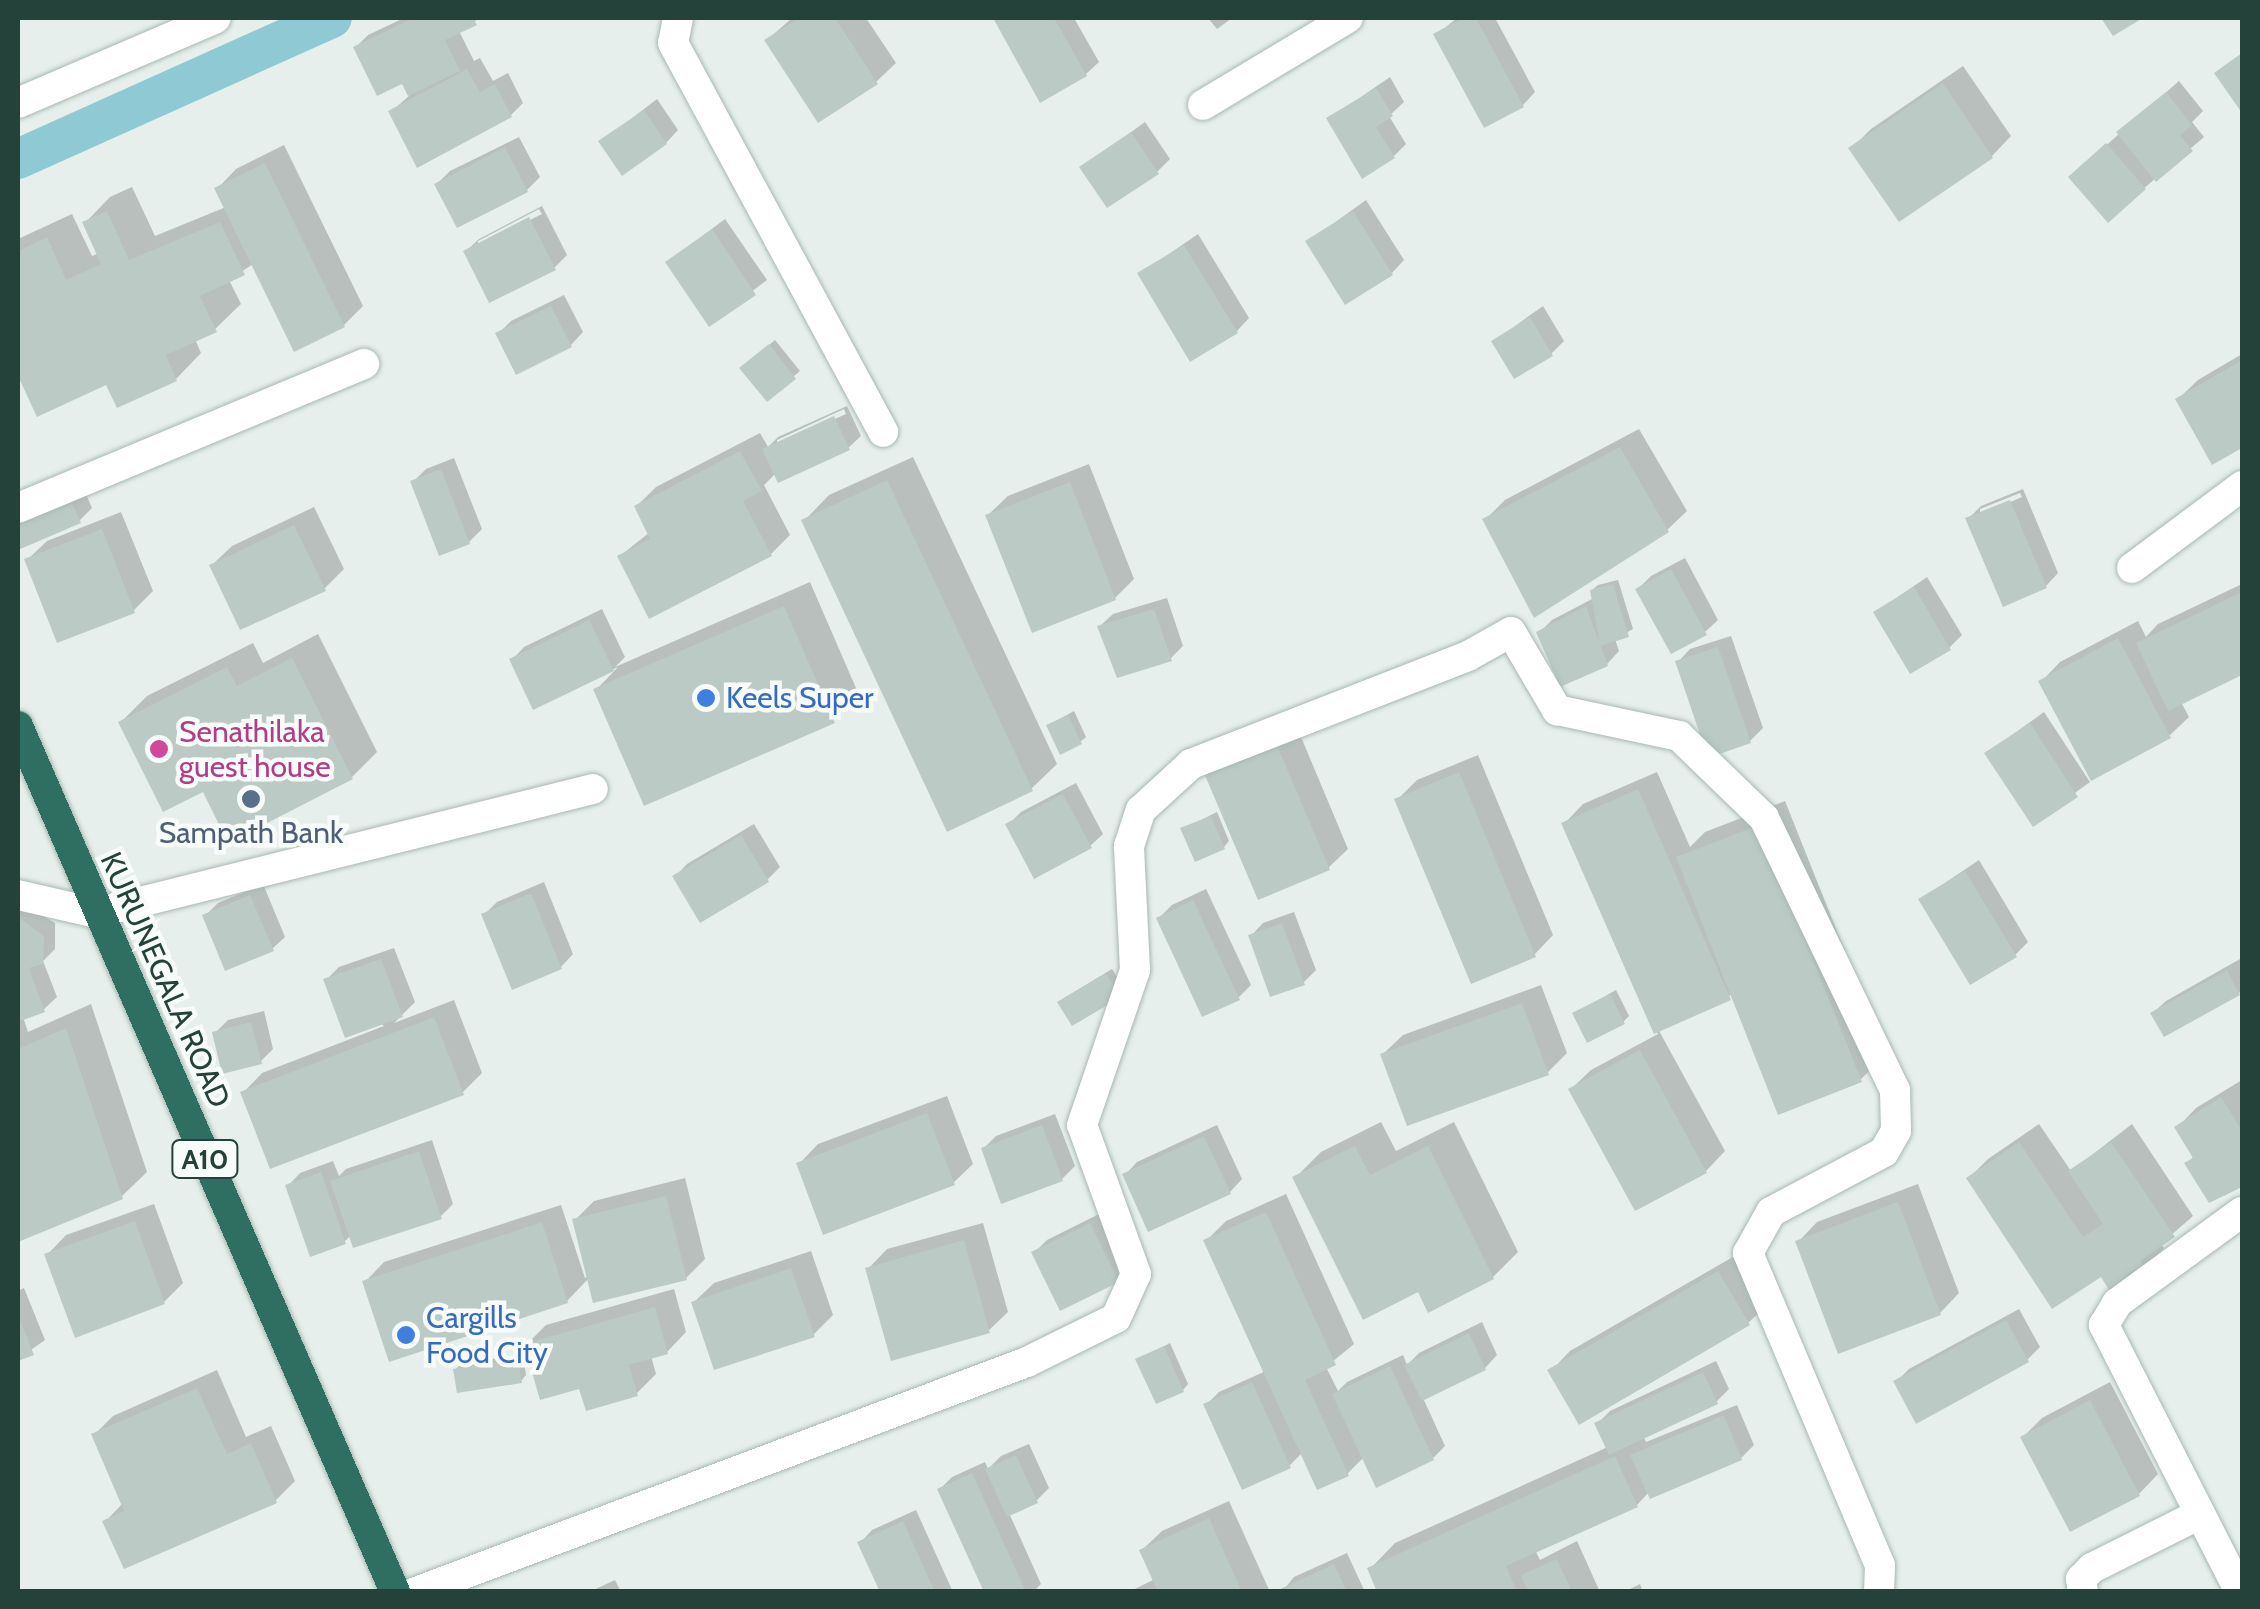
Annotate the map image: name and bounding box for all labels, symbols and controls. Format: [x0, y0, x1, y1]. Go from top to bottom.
place label: Keels Super [726, 680, 874, 716]
marker: Keels Super [695, 687, 717, 709]
place label: Senathilaka guest house [179, 714, 331, 784]
marker: Senathilaka guest house [148, 738, 170, 760]
marker: Sampath Bank [240, 788, 262, 810]
place label: Sampath Bank [159, 815, 343, 851]
street label: KURUNEGALA ROAD [92, 847, 238, 1113]
road number: A10 [170, 1136, 240, 1182]
place label: Cargills Food City [426, 1300, 548, 1370]
marker: Cargills Food City [395, 1324, 417, 1346]

